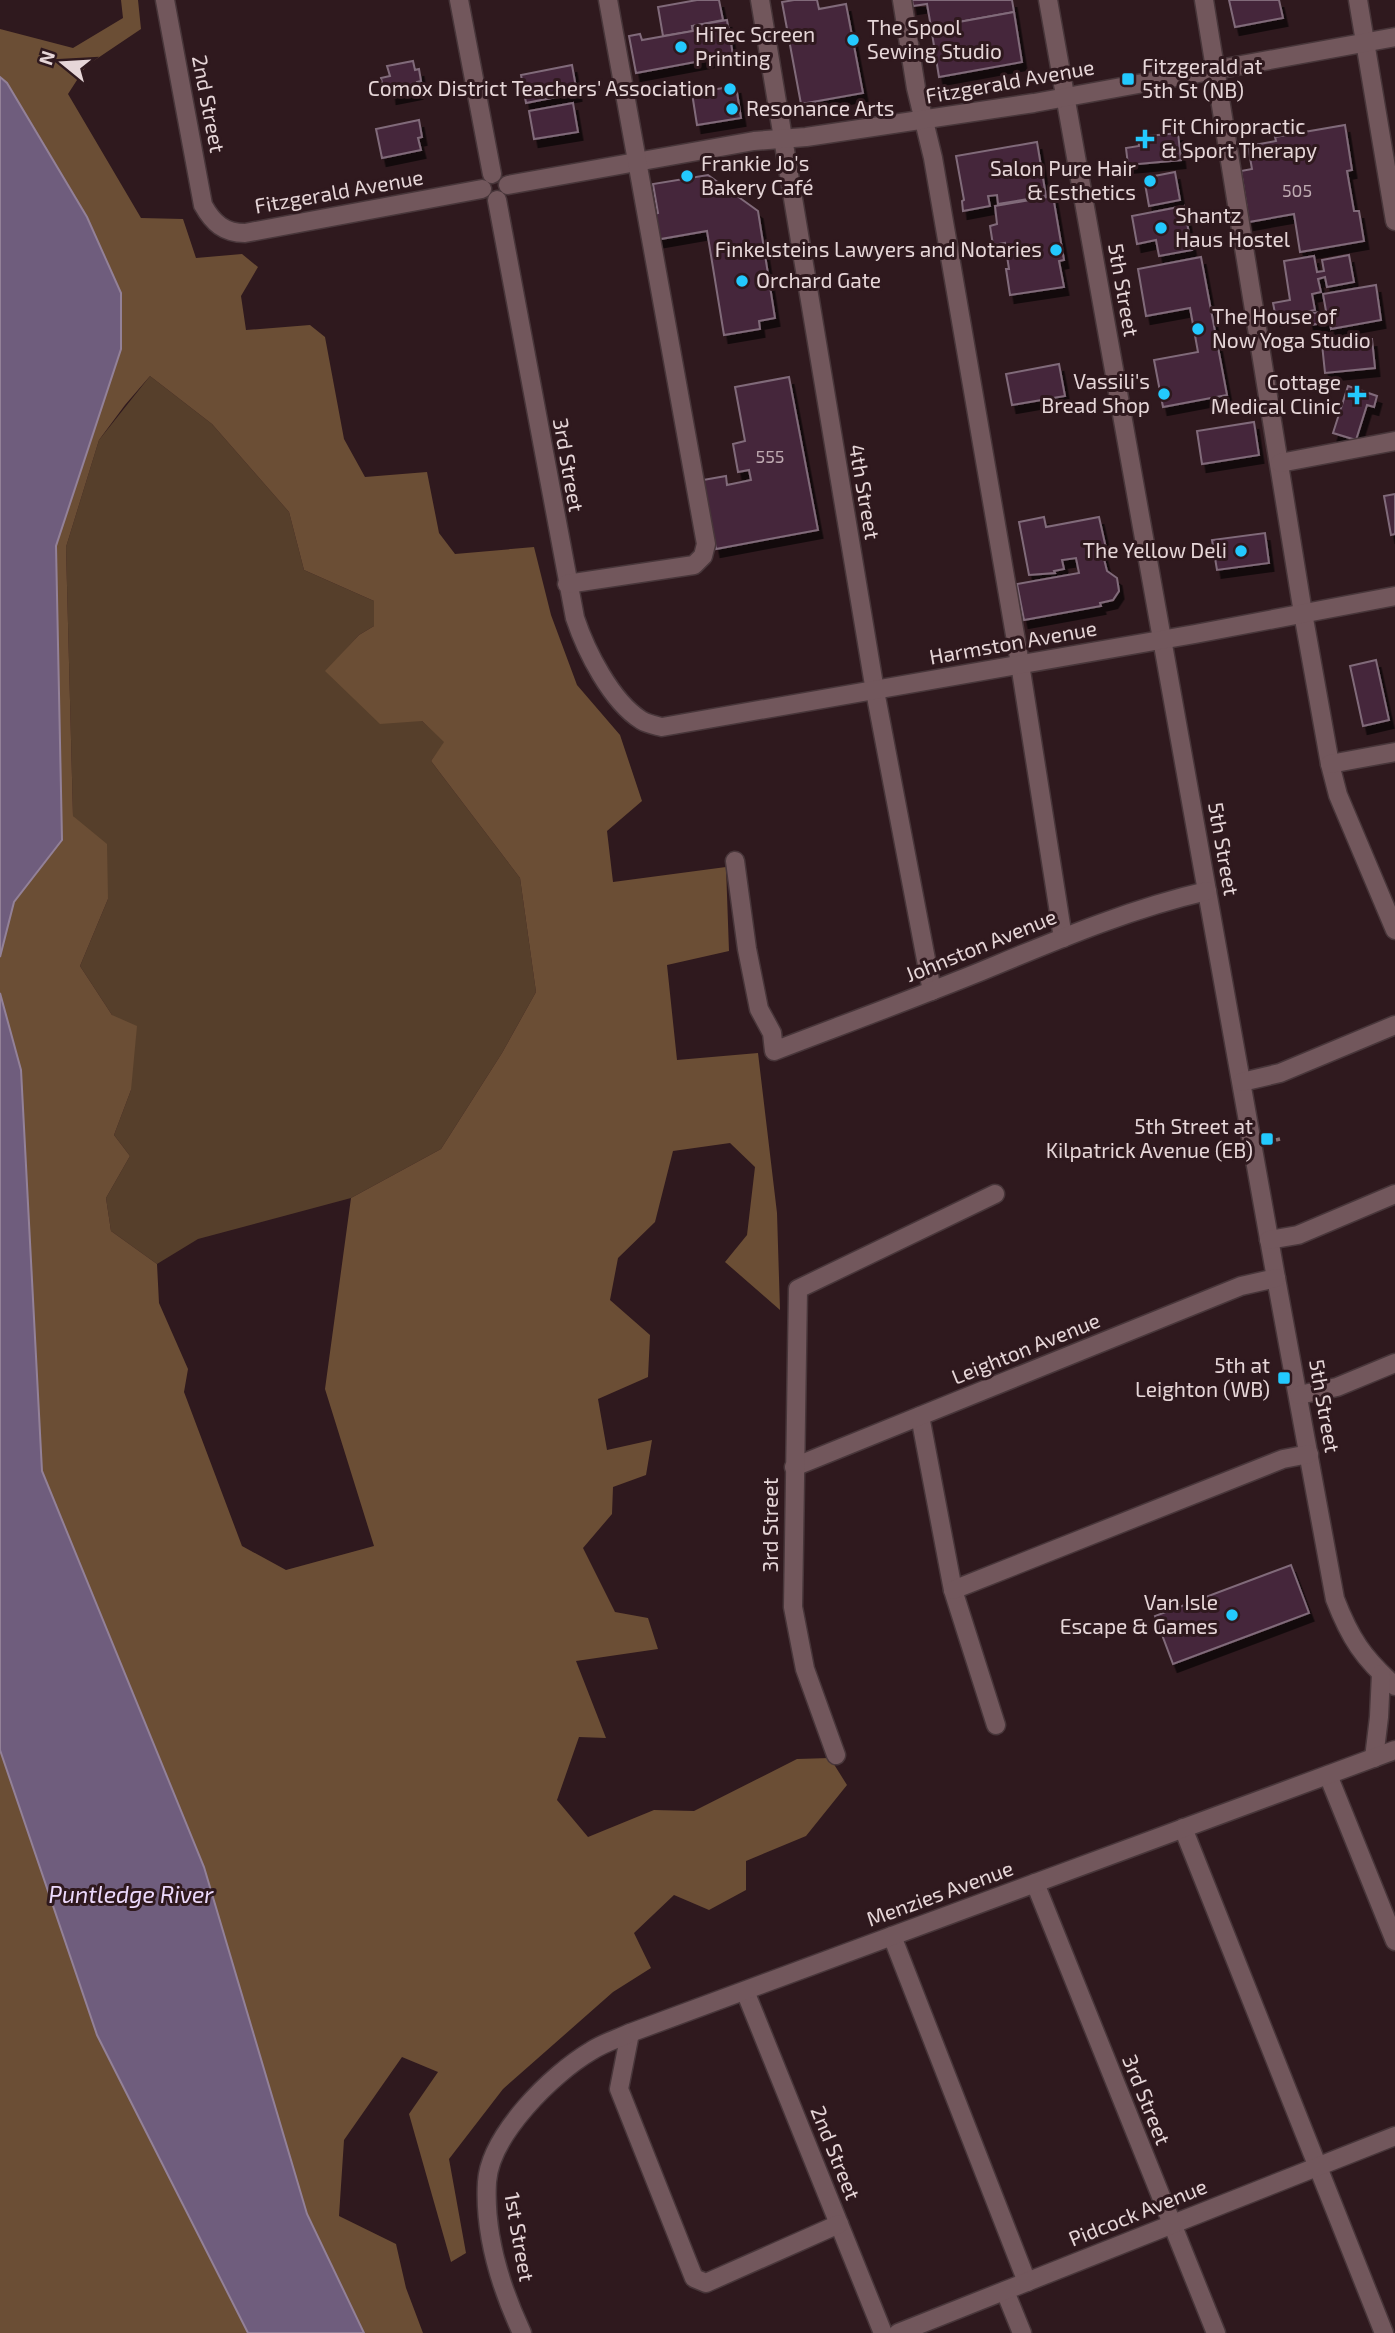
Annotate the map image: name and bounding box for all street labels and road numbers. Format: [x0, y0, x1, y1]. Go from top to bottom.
street label: 2nd Street [188, 53, 231, 155]
street label: Fitzgerald Avenue [923, 53, 1096, 108]
street label: Fitzgerald Avenue [252, 163, 425, 218]
street label: 5th Street [1104, 241, 1145, 338]
street label: 3rd Street [549, 416, 590, 514]
street label: 4th Street [845, 442, 886, 541]
street label: Harmston Avenue [927, 614, 1098, 669]
street label: 5th Street [1204, 800, 1245, 897]
street label: Johnston Avenue [901, 903, 1060, 986]
street label: Leighton Avenue [948, 1306, 1103, 1389]
street label: 5th Street [1305, 1357, 1346, 1454]
street label: 3rd Street [757, 1478, 782, 1572]
street label: Menzies Avenue [863, 1854, 1016, 1931]
street label: 3rd Street [1118, 2051, 1177, 2148]
street label: 2nd Street [806, 2102, 867, 2203]
street label: Pidcock Avenue [1065, 2172, 1210, 2251]
street label: 1st Street [500, 2190, 541, 2283]

